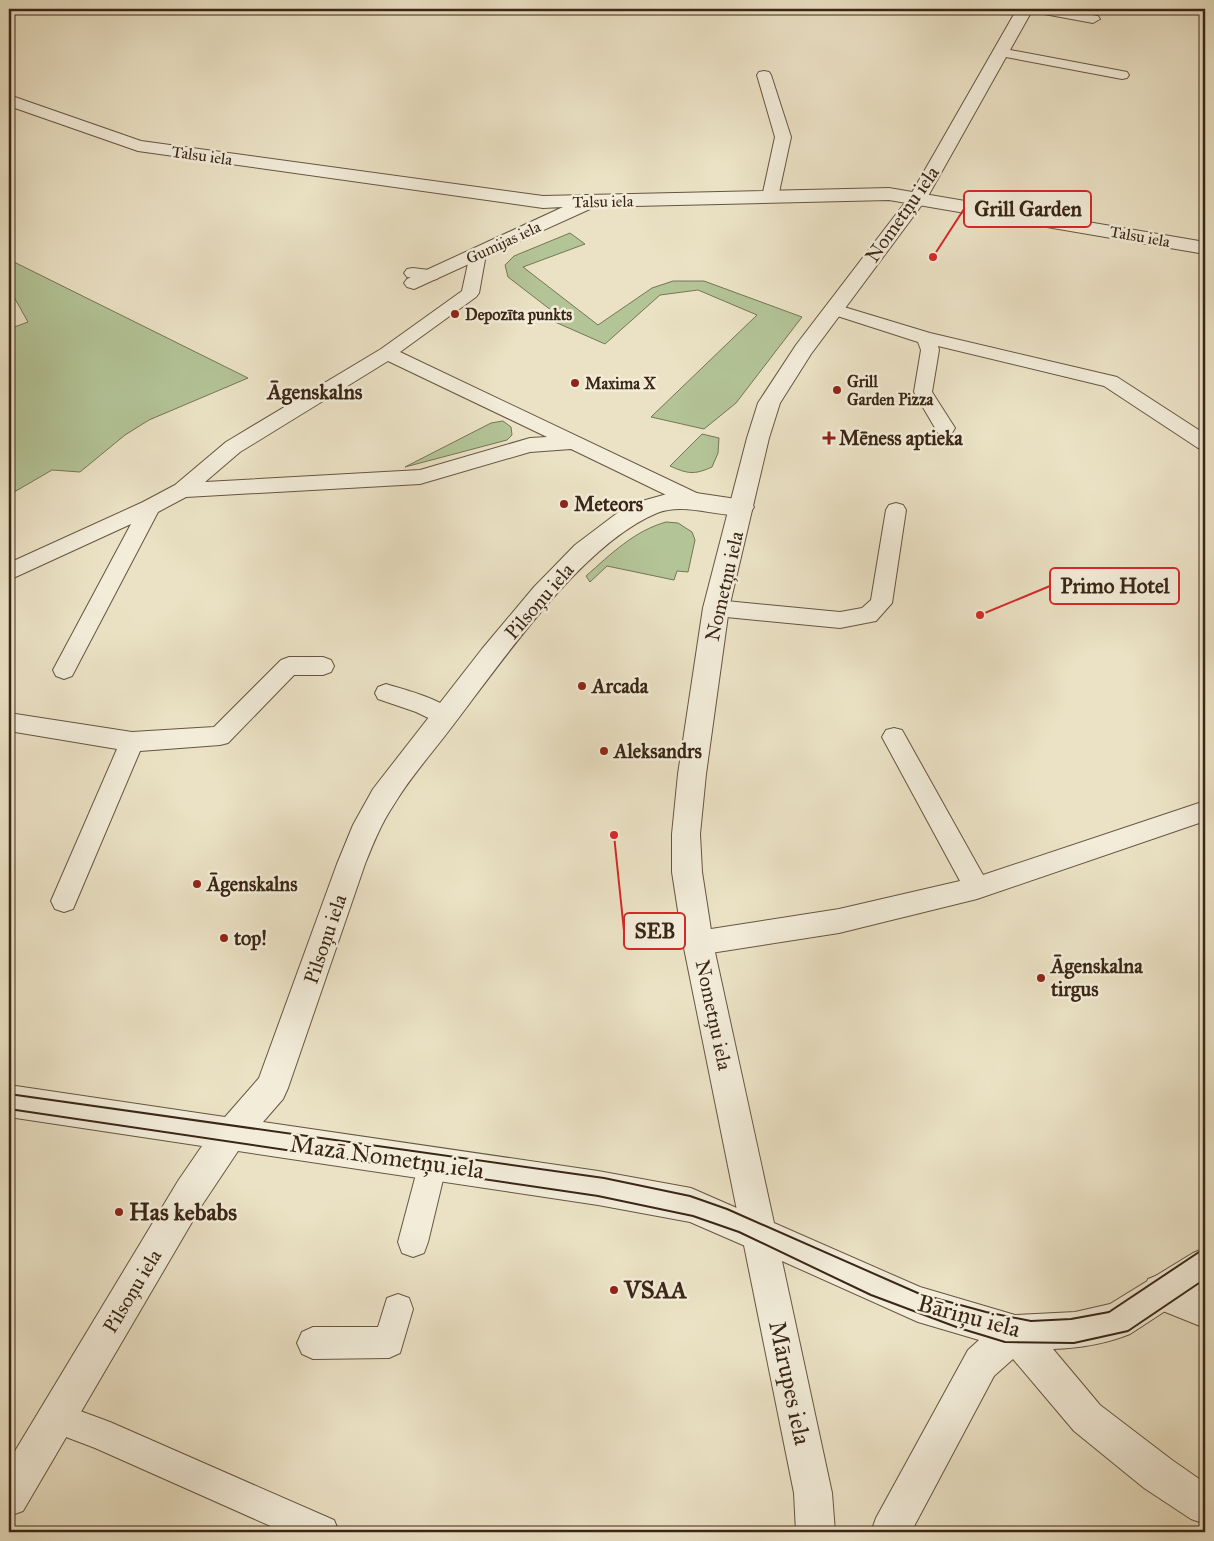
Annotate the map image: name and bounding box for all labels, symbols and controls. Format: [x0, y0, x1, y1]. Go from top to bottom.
street label: Talsu iela [170, 142, 234, 169]
street label: Nometņu iela [860, 161, 944, 267]
street label: Talsu iela [572, 191, 634, 212]
callout: Grill Garden [964, 191, 1091, 227]
text: Grill Garden [974, 196, 1082, 222]
street label: Gumijas iela [463, 217, 544, 268]
street label: Talsu iela [1108, 222, 1172, 251]
place label: Depozīta punkts [465, 305, 572, 325]
marker: Depozīta punkts [449, 308, 461, 320]
place label: Grill Garden Pizza [847, 372, 935, 409]
place label: Maxima X [585, 374, 656, 393]
marker: Maxima X [569, 377, 581, 389]
district label: Āgenskalns [266, 379, 363, 405]
marker: Grill Garden Pizza [831, 384, 843, 396]
place label: Mēness aptieka [839, 426, 963, 451]
marker: Mēness aptieka [823, 432, 835, 444]
place label: Meteors [574, 492, 644, 516]
marker: Meteors [558, 498, 570, 510]
street label: Nometņu iela [700, 528, 748, 643]
street label: Pilsoņu iela [499, 558, 579, 644]
callout: Primo Hotel [1050, 568, 1179, 604]
text: Primo Hotel [1061, 573, 1171, 599]
place label: Arcada [590, 674, 649, 698]
marker: Arcada [576, 680, 588, 692]
place label: Aleksandrs [612, 739, 702, 763]
marker: Aleksandrs [598, 745, 610, 757]
place label: Āgenskalns [205, 872, 298, 897]
marker: Āgenskalns [191, 878, 203, 890]
street label: Pilsoņu iela [298, 891, 352, 987]
callout: SEB [624, 913, 685, 949]
text: SEB [634, 918, 676, 944]
place label: top! [233, 926, 267, 951]
marker: top! [218, 932, 230, 944]
place label: Āgenskalna tirgus [1049, 954, 1143, 1002]
street label: Nometņu iela [691, 958, 738, 1073]
marker: Āgenskalna tirgus [1035, 972, 1047, 984]
street label: Mazā Nometņu iela [288, 1129, 487, 1186]
place label: Has kebabs [129, 1197, 237, 1227]
marker: Has kebabs [113, 1206, 125, 1218]
street label: Pilsoņu iela [98, 1244, 167, 1337]
place label: VSAA [623, 1275, 688, 1305]
marker: VSAA [608, 1284, 620, 1296]
street label: Bāriņu iela [914, 1288, 1025, 1344]
street label: Mārupes iela [762, 1318, 818, 1449]

